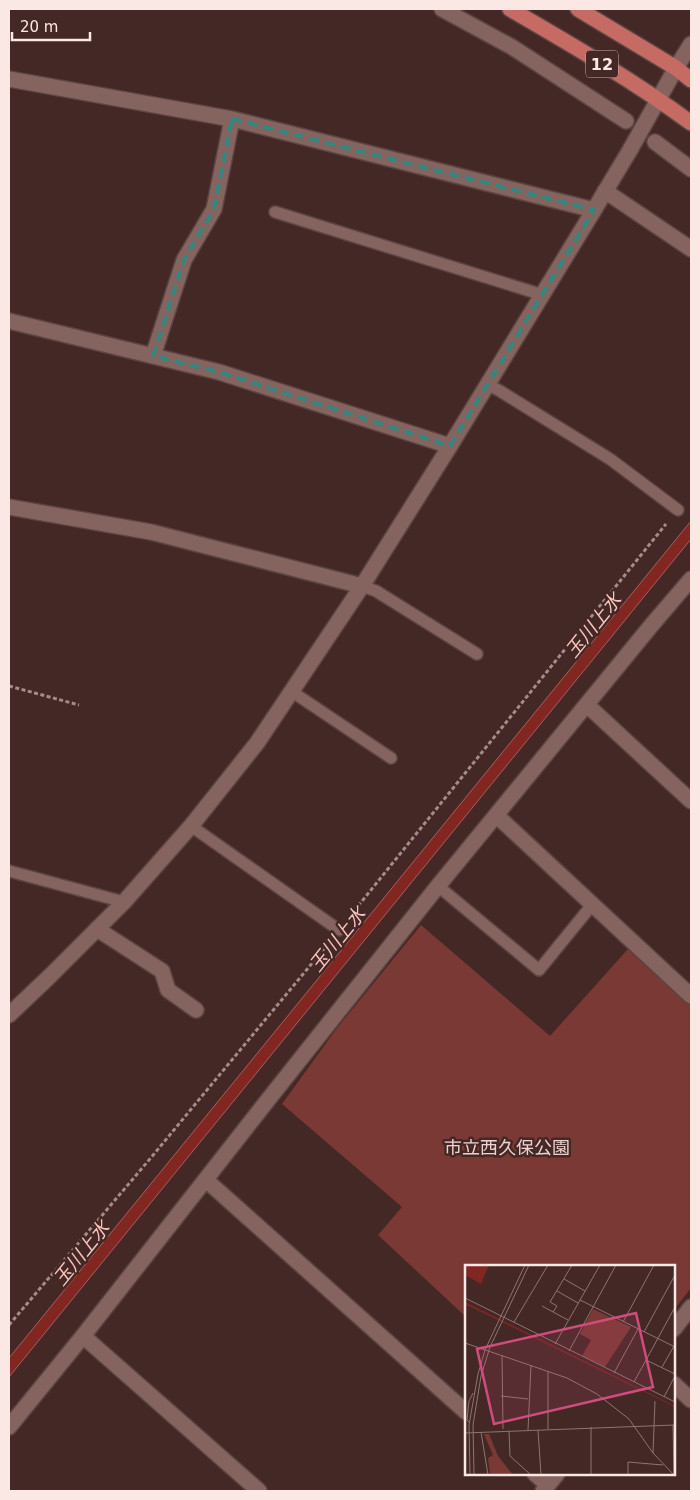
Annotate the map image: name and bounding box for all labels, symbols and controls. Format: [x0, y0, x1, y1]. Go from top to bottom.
scale bar [12, 10, 90, 42]
text: 20 m [20, 18, 58, 36]
road number: 12 [586, 51, 618, 78]
water label: 玉川上水 [561, 587, 627, 661]
water label: 玉川上水 [305, 901, 371, 975]
park label: 市立西久保公園 [444, 1137, 570, 1158]
water label: 玉川上水 [49, 1215, 115, 1289]
inset map [465, 1265, 675, 1475]

